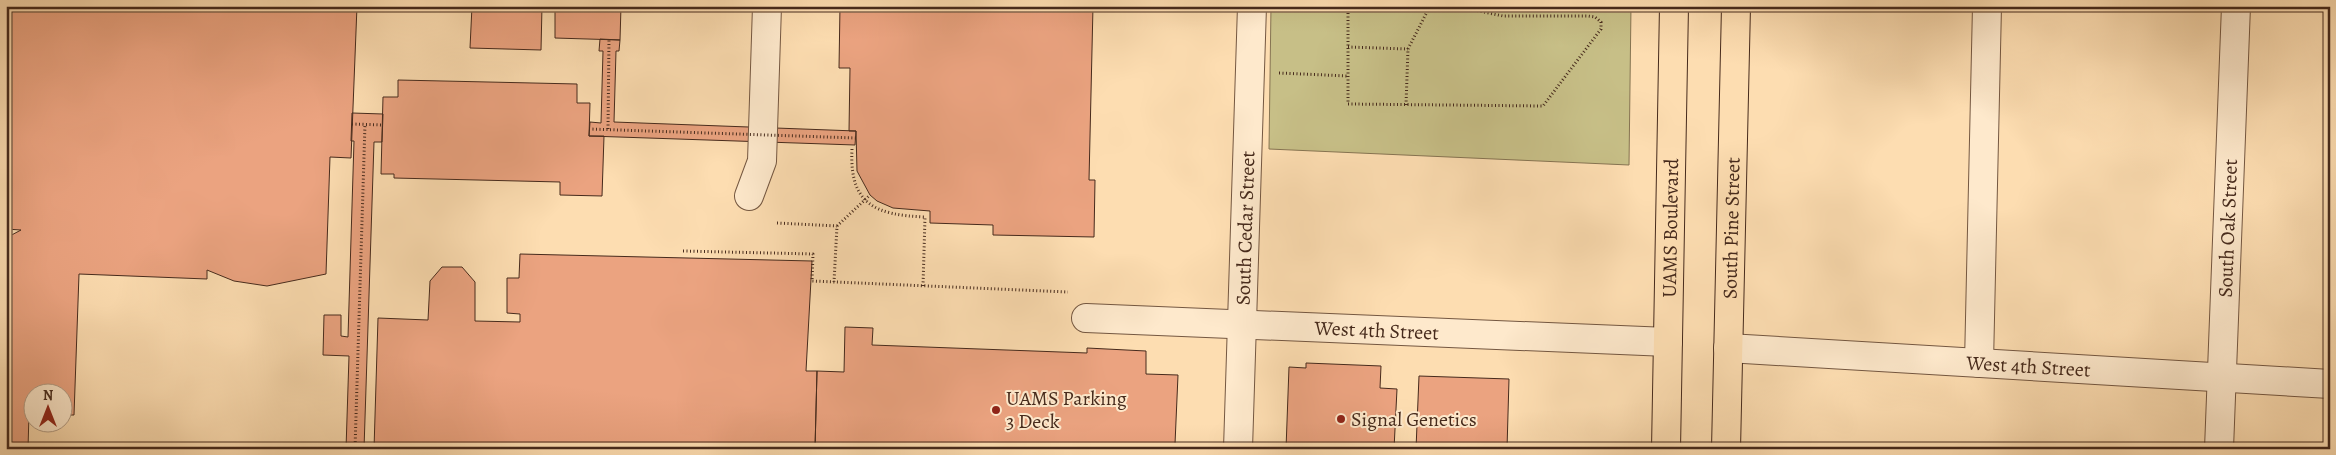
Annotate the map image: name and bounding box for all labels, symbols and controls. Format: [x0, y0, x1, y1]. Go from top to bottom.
street label: South Cedar Street [1229, 150, 1261, 306]
street label: South Pine Street [1716, 156, 1746, 299]
street label: UAMS Boulevard [1655, 158, 1685, 298]
street label: South Oak Street [2211, 158, 2244, 298]
street label: West 4th Street [1313, 314, 1440, 346]
street label: West 4th Street [1965, 349, 2092, 383]
north arrow [22, 382, 72, 432]
place label: UAMS Parking 3 Deck [1006, 385, 1127, 435]
text: N [43, 386, 53, 405]
marker: UAMS Parking 3 Deck [990, 404, 1002, 416]
place label: Signal Genetics [1351, 406, 1477, 433]
marker: Signal Genetics [1335, 413, 1347, 425]

